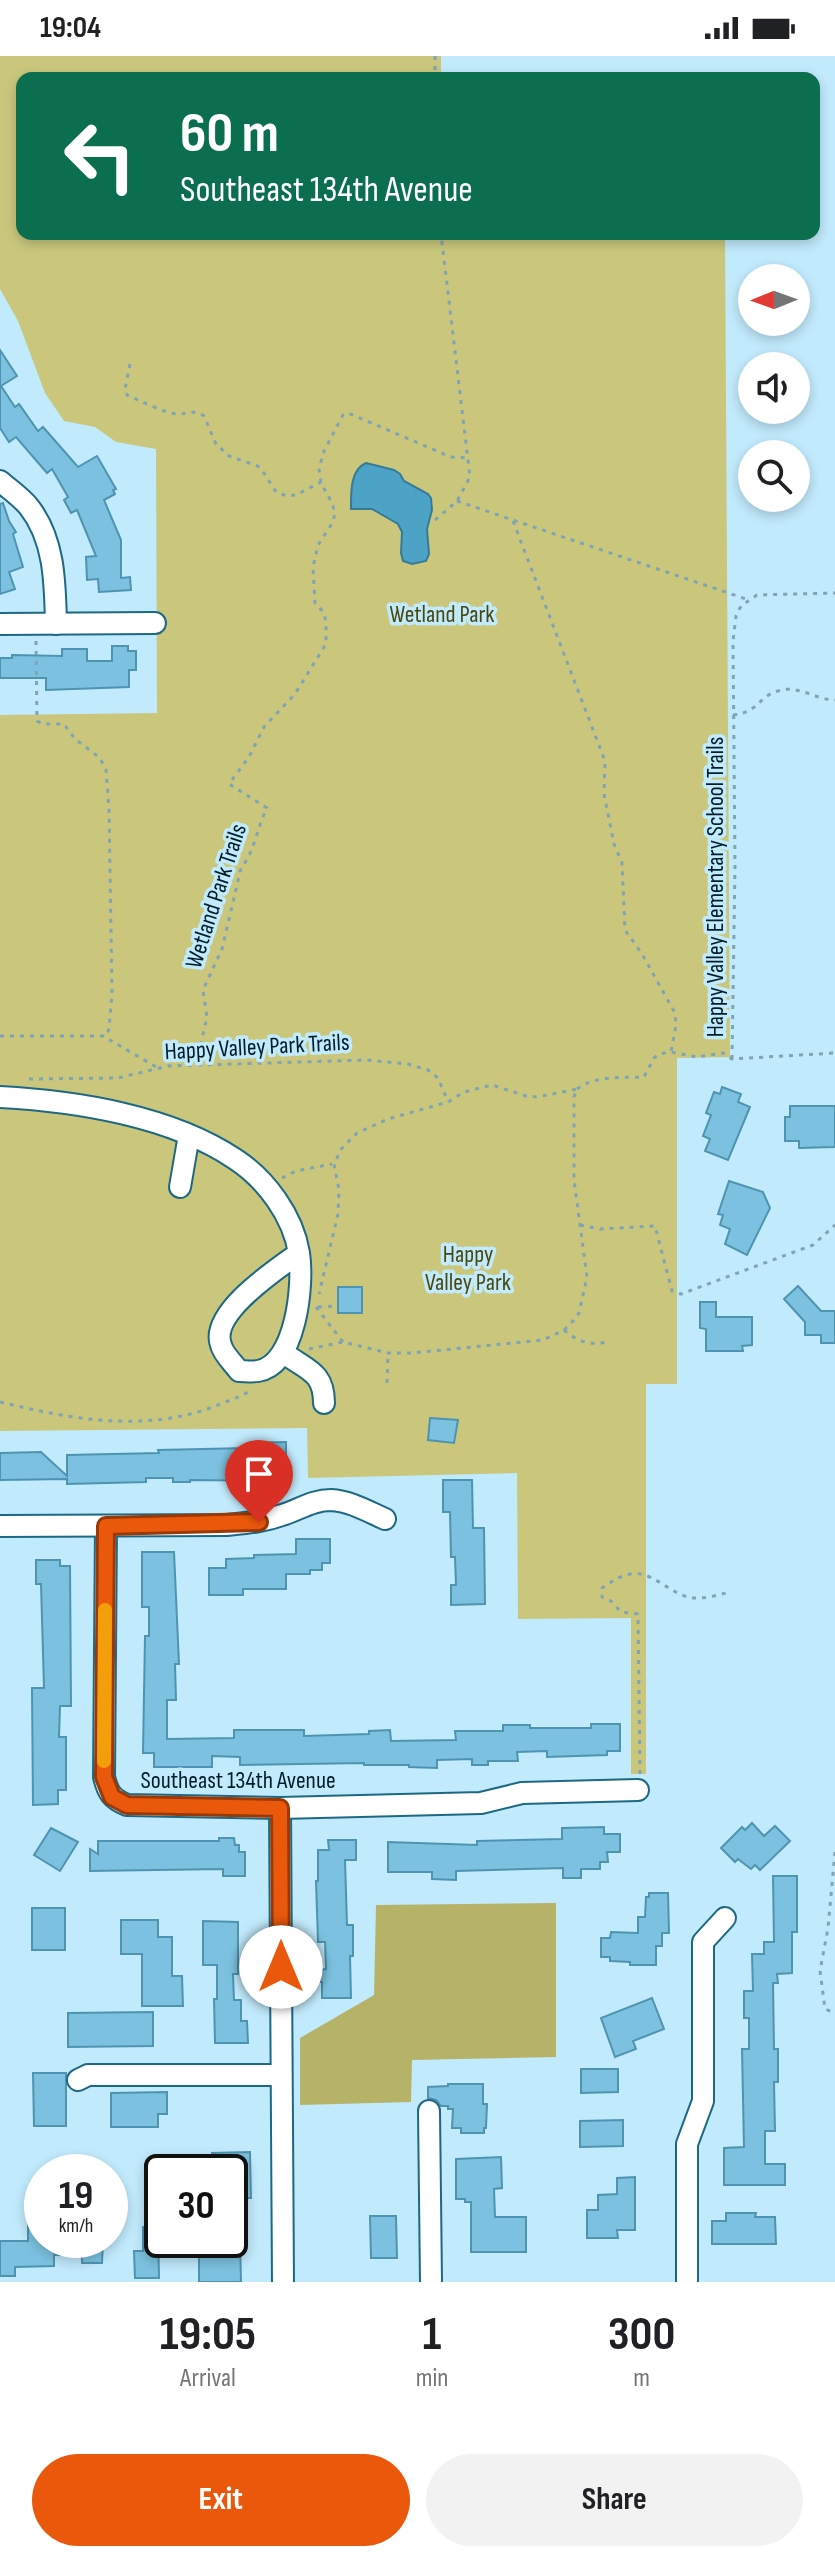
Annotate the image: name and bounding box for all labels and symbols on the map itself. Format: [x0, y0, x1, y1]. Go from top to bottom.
north arrow [738, 264, 810, 336]
park label: Wetland Park [389, 600, 495, 629]
street label: Happy Valley Elementary School Trails [701, 737, 730, 1037]
street label: Wetland Park Trails [179, 820, 253, 972]
street label: Happy Valley Park Trails [164, 1028, 350, 1066]
park label: Happy Valley Park [425, 1240, 511, 1297]
pin [225, 1440, 293, 1522]
street label: Southeast 134th Avenue [140, 1766, 336, 1795]
position arrow [239, 1925, 323, 2009]
speed limit sign: 30 [144, 2154, 248, 2258]

